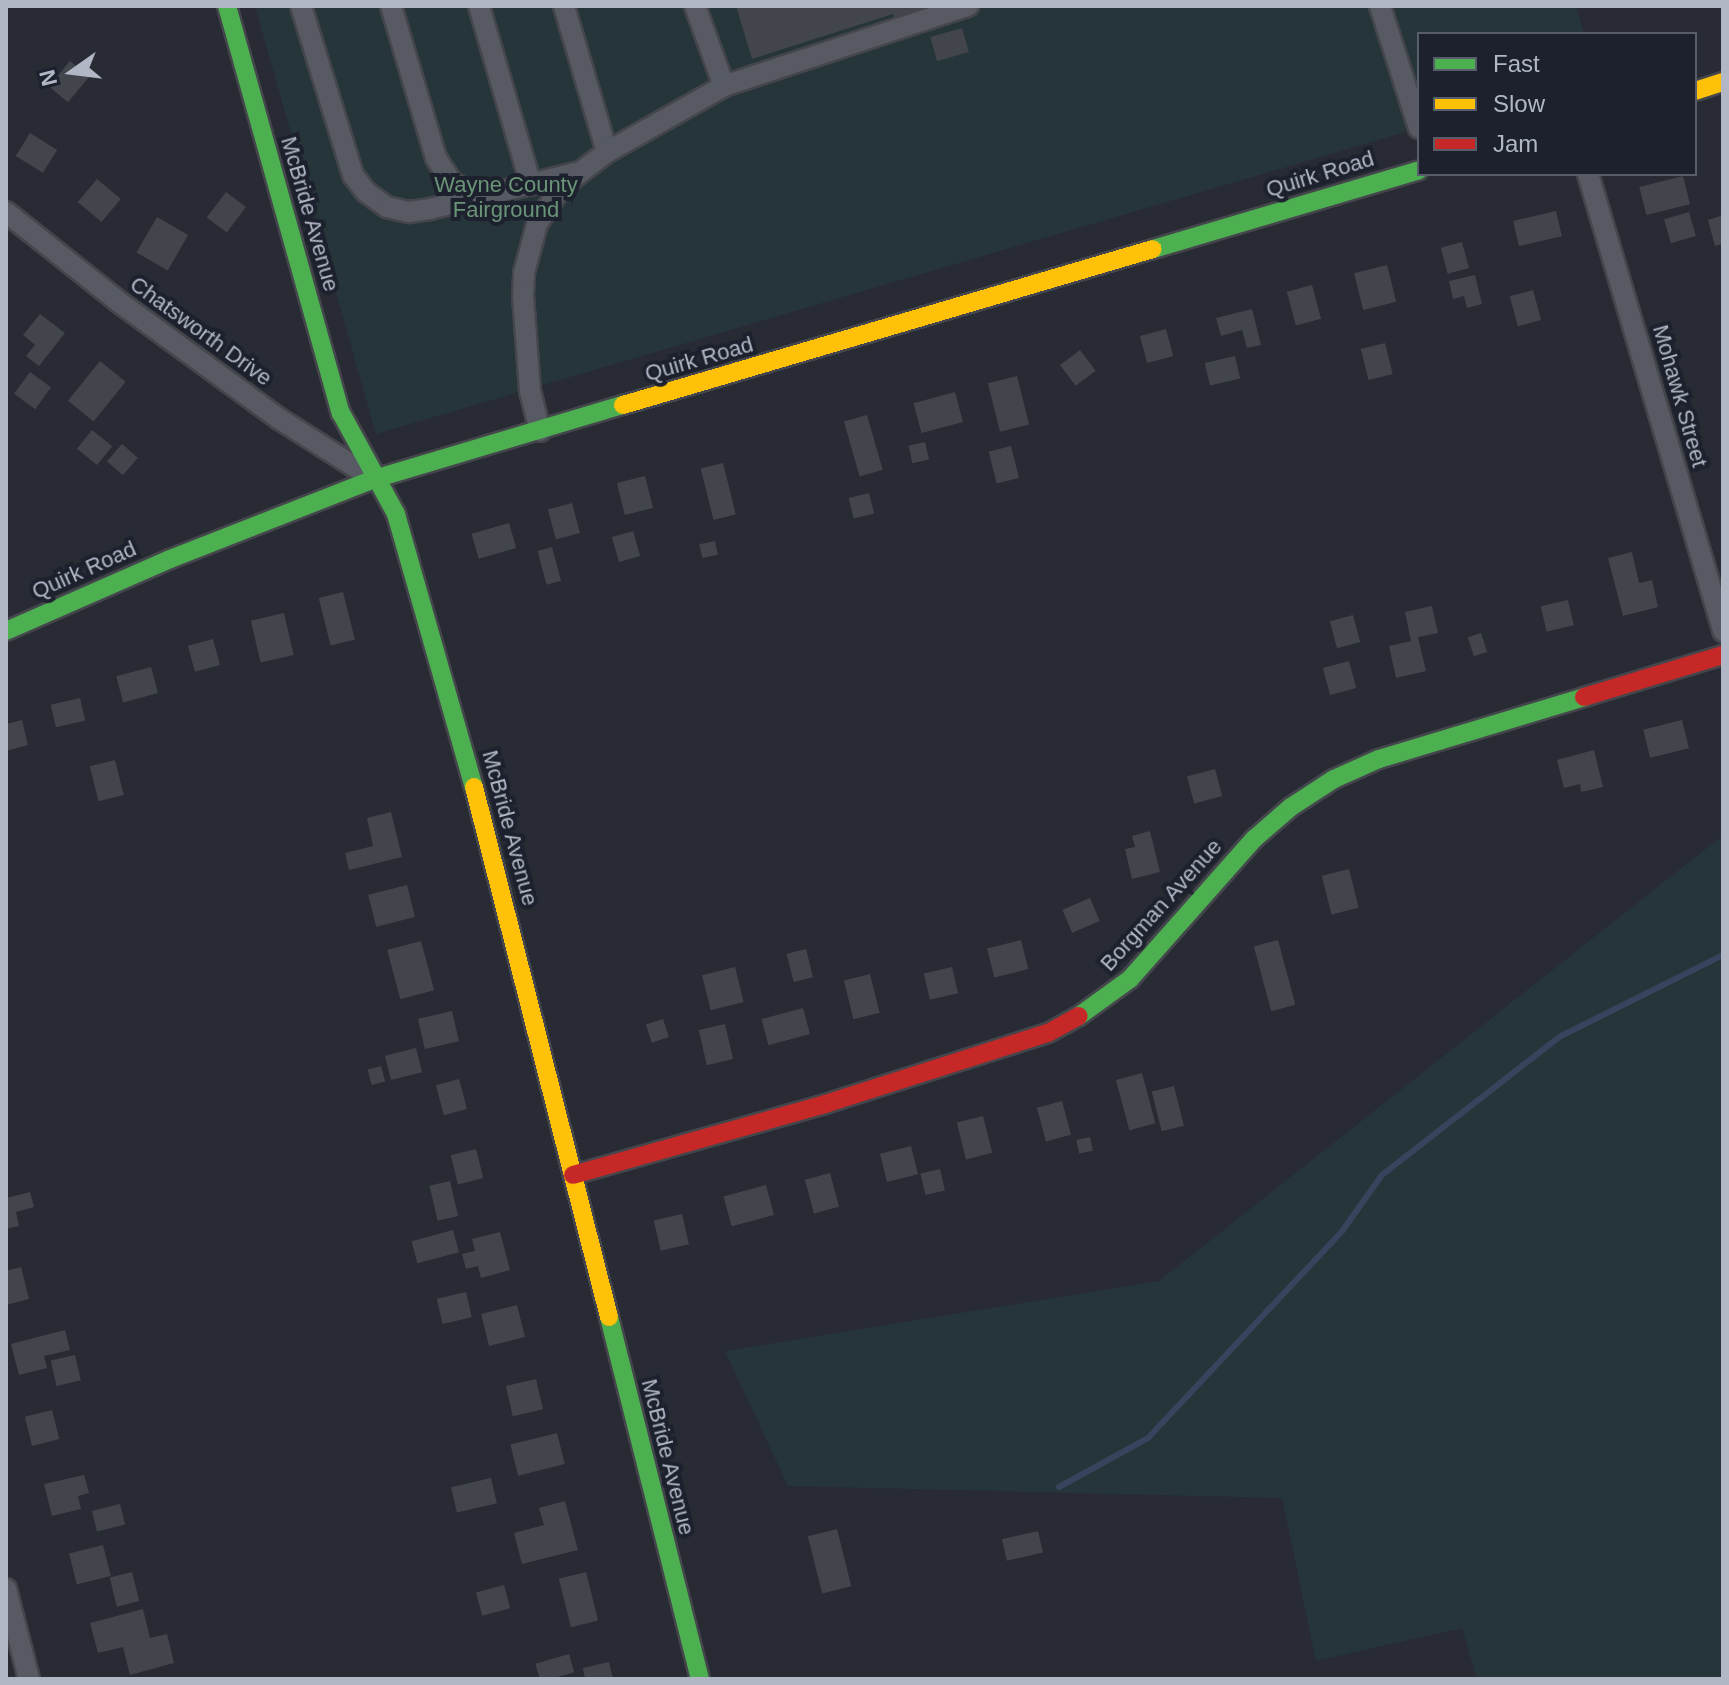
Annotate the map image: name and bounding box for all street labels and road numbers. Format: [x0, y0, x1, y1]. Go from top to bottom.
street label: McBride Avenue [275, 133, 345, 295]
street label: Quirk Road [1263, 145, 1377, 203]
street label: Chatsworth Drive [125, 271, 277, 391]
street label: Mohawk Street [1647, 322, 1713, 470]
street label: Quirk Road [642, 331, 756, 387]
street label: Quirk Road [28, 535, 140, 605]
street label: McBride Avenue [476, 747, 544, 909]
street label: Borgman Avenue [1094, 833, 1228, 977]
street label: McBride Avenue [636, 1376, 700, 1538]

